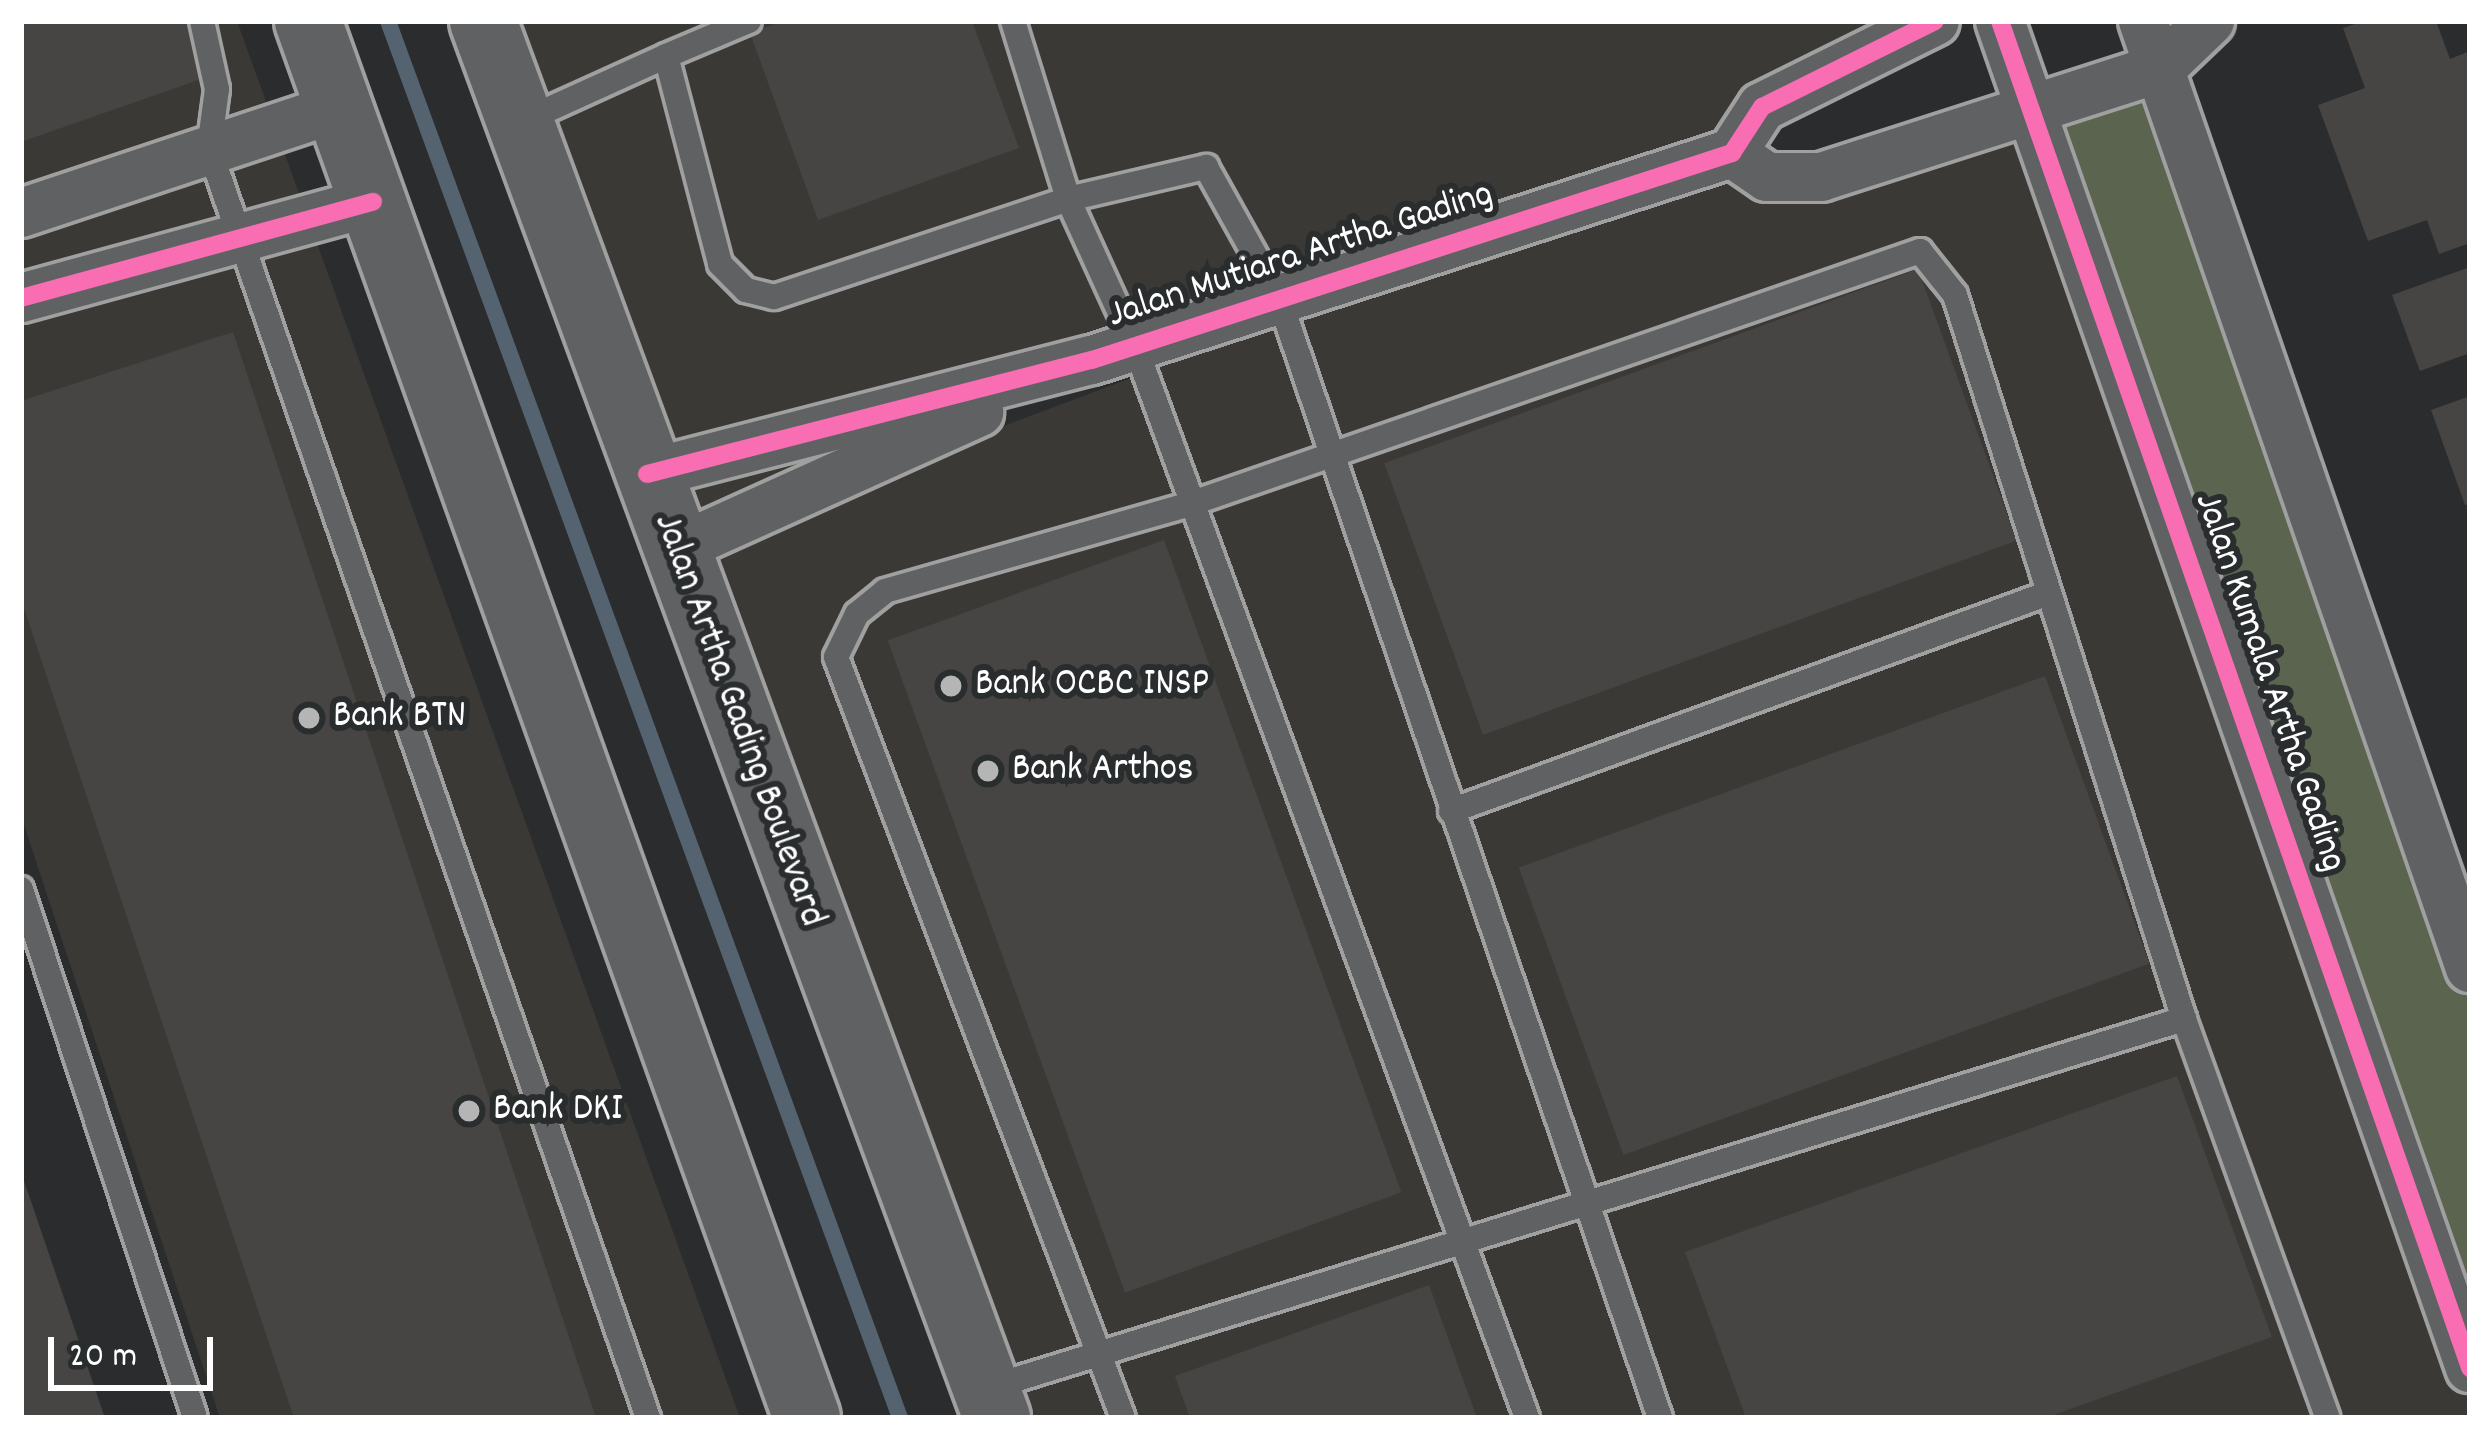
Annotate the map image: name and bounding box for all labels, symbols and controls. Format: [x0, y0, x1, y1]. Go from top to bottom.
street label: Jalan Mutiara Artha Gading [1103, 173, 1499, 341]
street label: Jalan Kumala Artha Gading [2181, 488, 2355, 878]
street label: Jalan Artha Gading Boulevard [640, 508, 834, 934]
place label: Bank OCBC INSP [975, 663, 1209, 709]
marker: Bank OCBC INSP [938, 673, 964, 699]
place label: Bank BTN [333, 695, 466, 741]
marker: Bank BTN [296, 705, 322, 731]
place label: Bank Arthos [1012, 748, 1194, 794]
marker: Bank Arthos [975, 758, 1001, 784]
place label: Bank DKI [493, 1088, 623, 1134]
marker: Bank DKI [456, 1098, 482, 1124]
scale bar [54, 1313, 219, 1387]
text: 20 m [69, 1332, 137, 1384]

